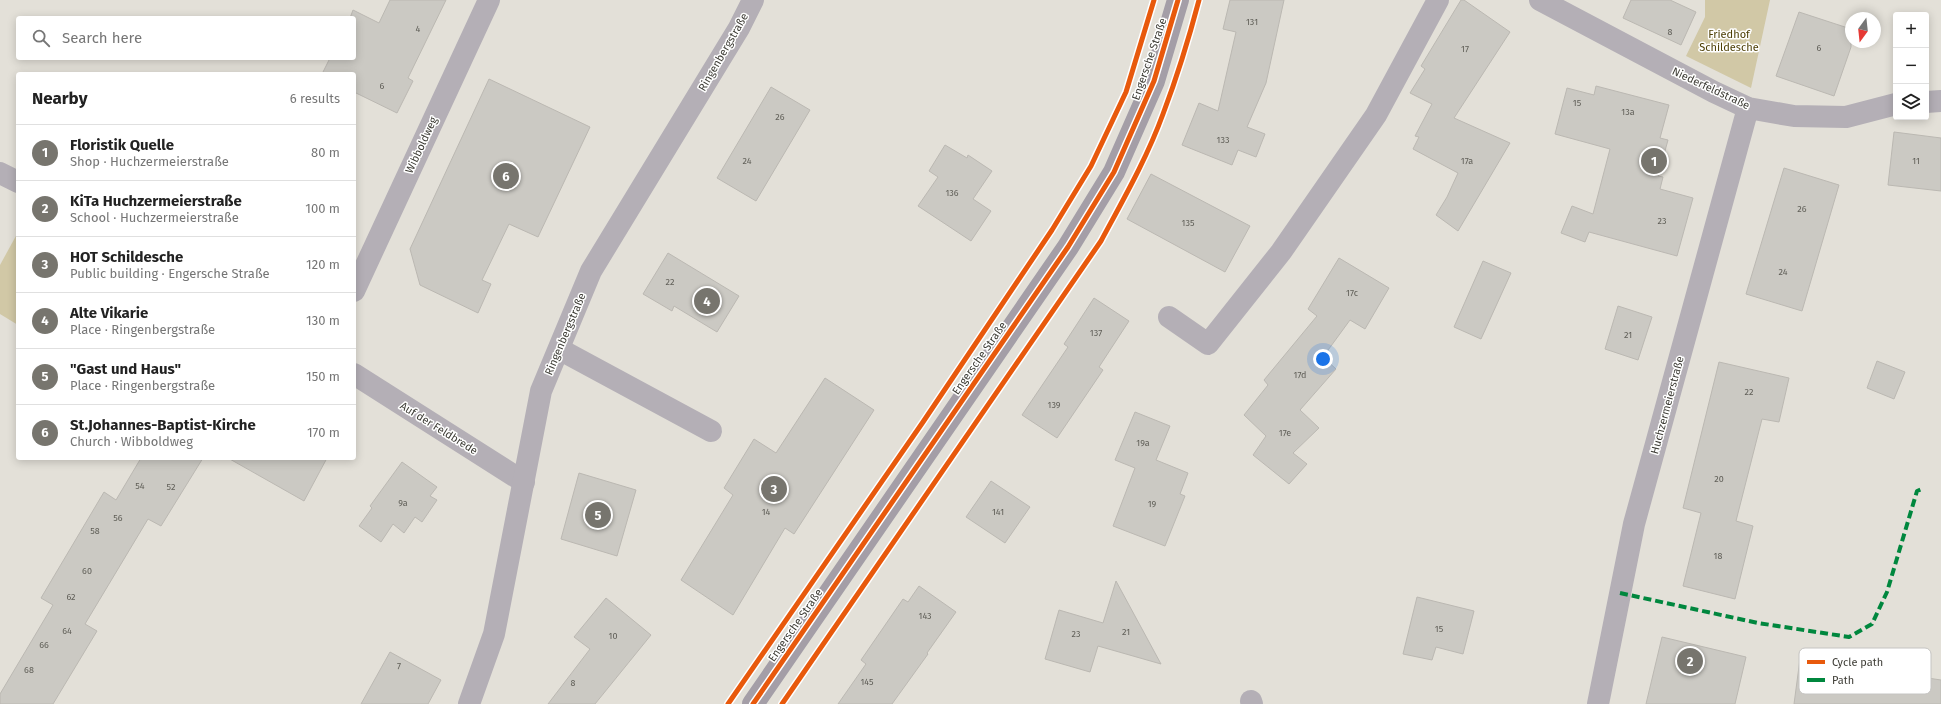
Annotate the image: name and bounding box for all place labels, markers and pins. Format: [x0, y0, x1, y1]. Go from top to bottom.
pin: 1 [1641, 146, 1667, 176]
pin: 6 [493, 161, 519, 191]
pin: 4 [694, 286, 720, 316]
pin: 3 [761, 474, 787, 504]
pin: 5 [585, 500, 611, 530]
pin: 2 [1677, 646, 1703, 676]

